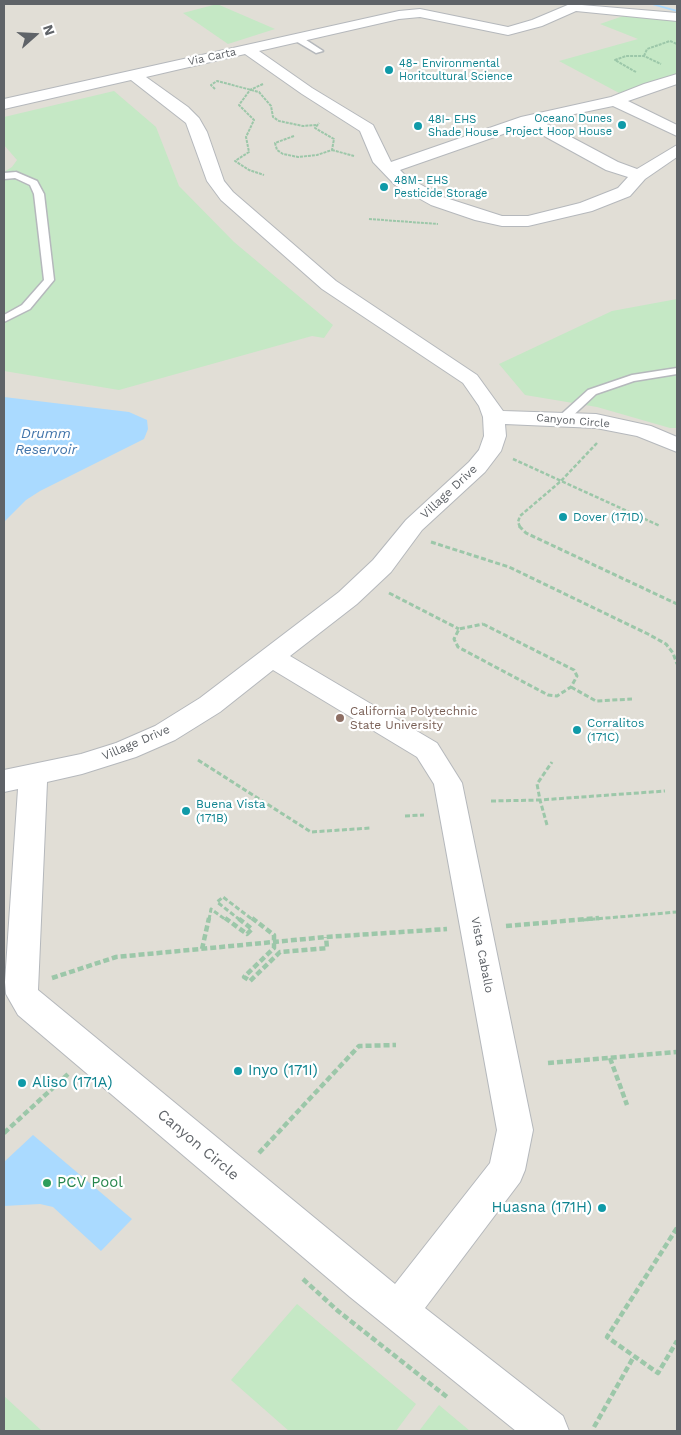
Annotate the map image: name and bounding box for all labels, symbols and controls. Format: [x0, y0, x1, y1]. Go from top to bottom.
north arrow [10, 10, 60, 60]
text: N [40, 23, 58, 38]
street label: Via Carta [187, 45, 237, 69]
place label: 48- Environmental Horitcultural Science [399, 57, 513, 83]
marker: 48- Environmental Horitcultural Science [383, 64, 395, 76]
place label: Oceano Dunes Project Hoop House [505, 112, 612, 138]
place label: 48I- EHS Shade House [428, 113, 499, 139]
marker: Oceano Dunes Project Hoop House [616, 119, 628, 131]
marker: 48I- EHS Shade House [412, 120, 424, 132]
place label: 48M- EHS Pesticide Storage [394, 174, 487, 200]
marker: 48M- EHS Pesticide Storage [378, 181, 390, 193]
street label: Canyon Circle [536, 411, 610, 431]
water label: Drumm Reservoir [15, 426, 77, 458]
street label: Village Drive [418, 462, 480, 522]
place label: Dover (171D) [573, 510, 643, 524]
marker: Dover (171D) [557, 511, 569, 523]
place label: California Polytechnic State University [350, 704, 477, 732]
marker: California Polytechnic State University [334, 712, 346, 724]
place label: Corralitos (171C) [587, 716, 644, 744]
street label: Village Drive [100, 722, 172, 764]
marker: Corralitos (171C) [571, 724, 583, 736]
place label: Buena Vista (171B) [196, 797, 266, 825]
marker: Buena Vista (171B) [180, 805, 192, 817]
street label: Vista Caballo [468, 916, 496, 994]
place label: Inyo (171I) [248, 1062, 318, 1080]
marker: Inyo (171I) [232, 1065, 244, 1077]
place label: Aliso (171A) [32, 1074, 112, 1092]
marker: Aliso (171A) [16, 1077, 28, 1089]
street label: Canyon Circle [154, 1106, 242, 1184]
place label: PCV Pool [57, 1174, 123, 1192]
marker: PCV Pool [41, 1177, 53, 1189]
place label: Huasna (171H) [491, 1199, 592, 1217]
marker: Huasna (171H) [596, 1202, 608, 1214]

